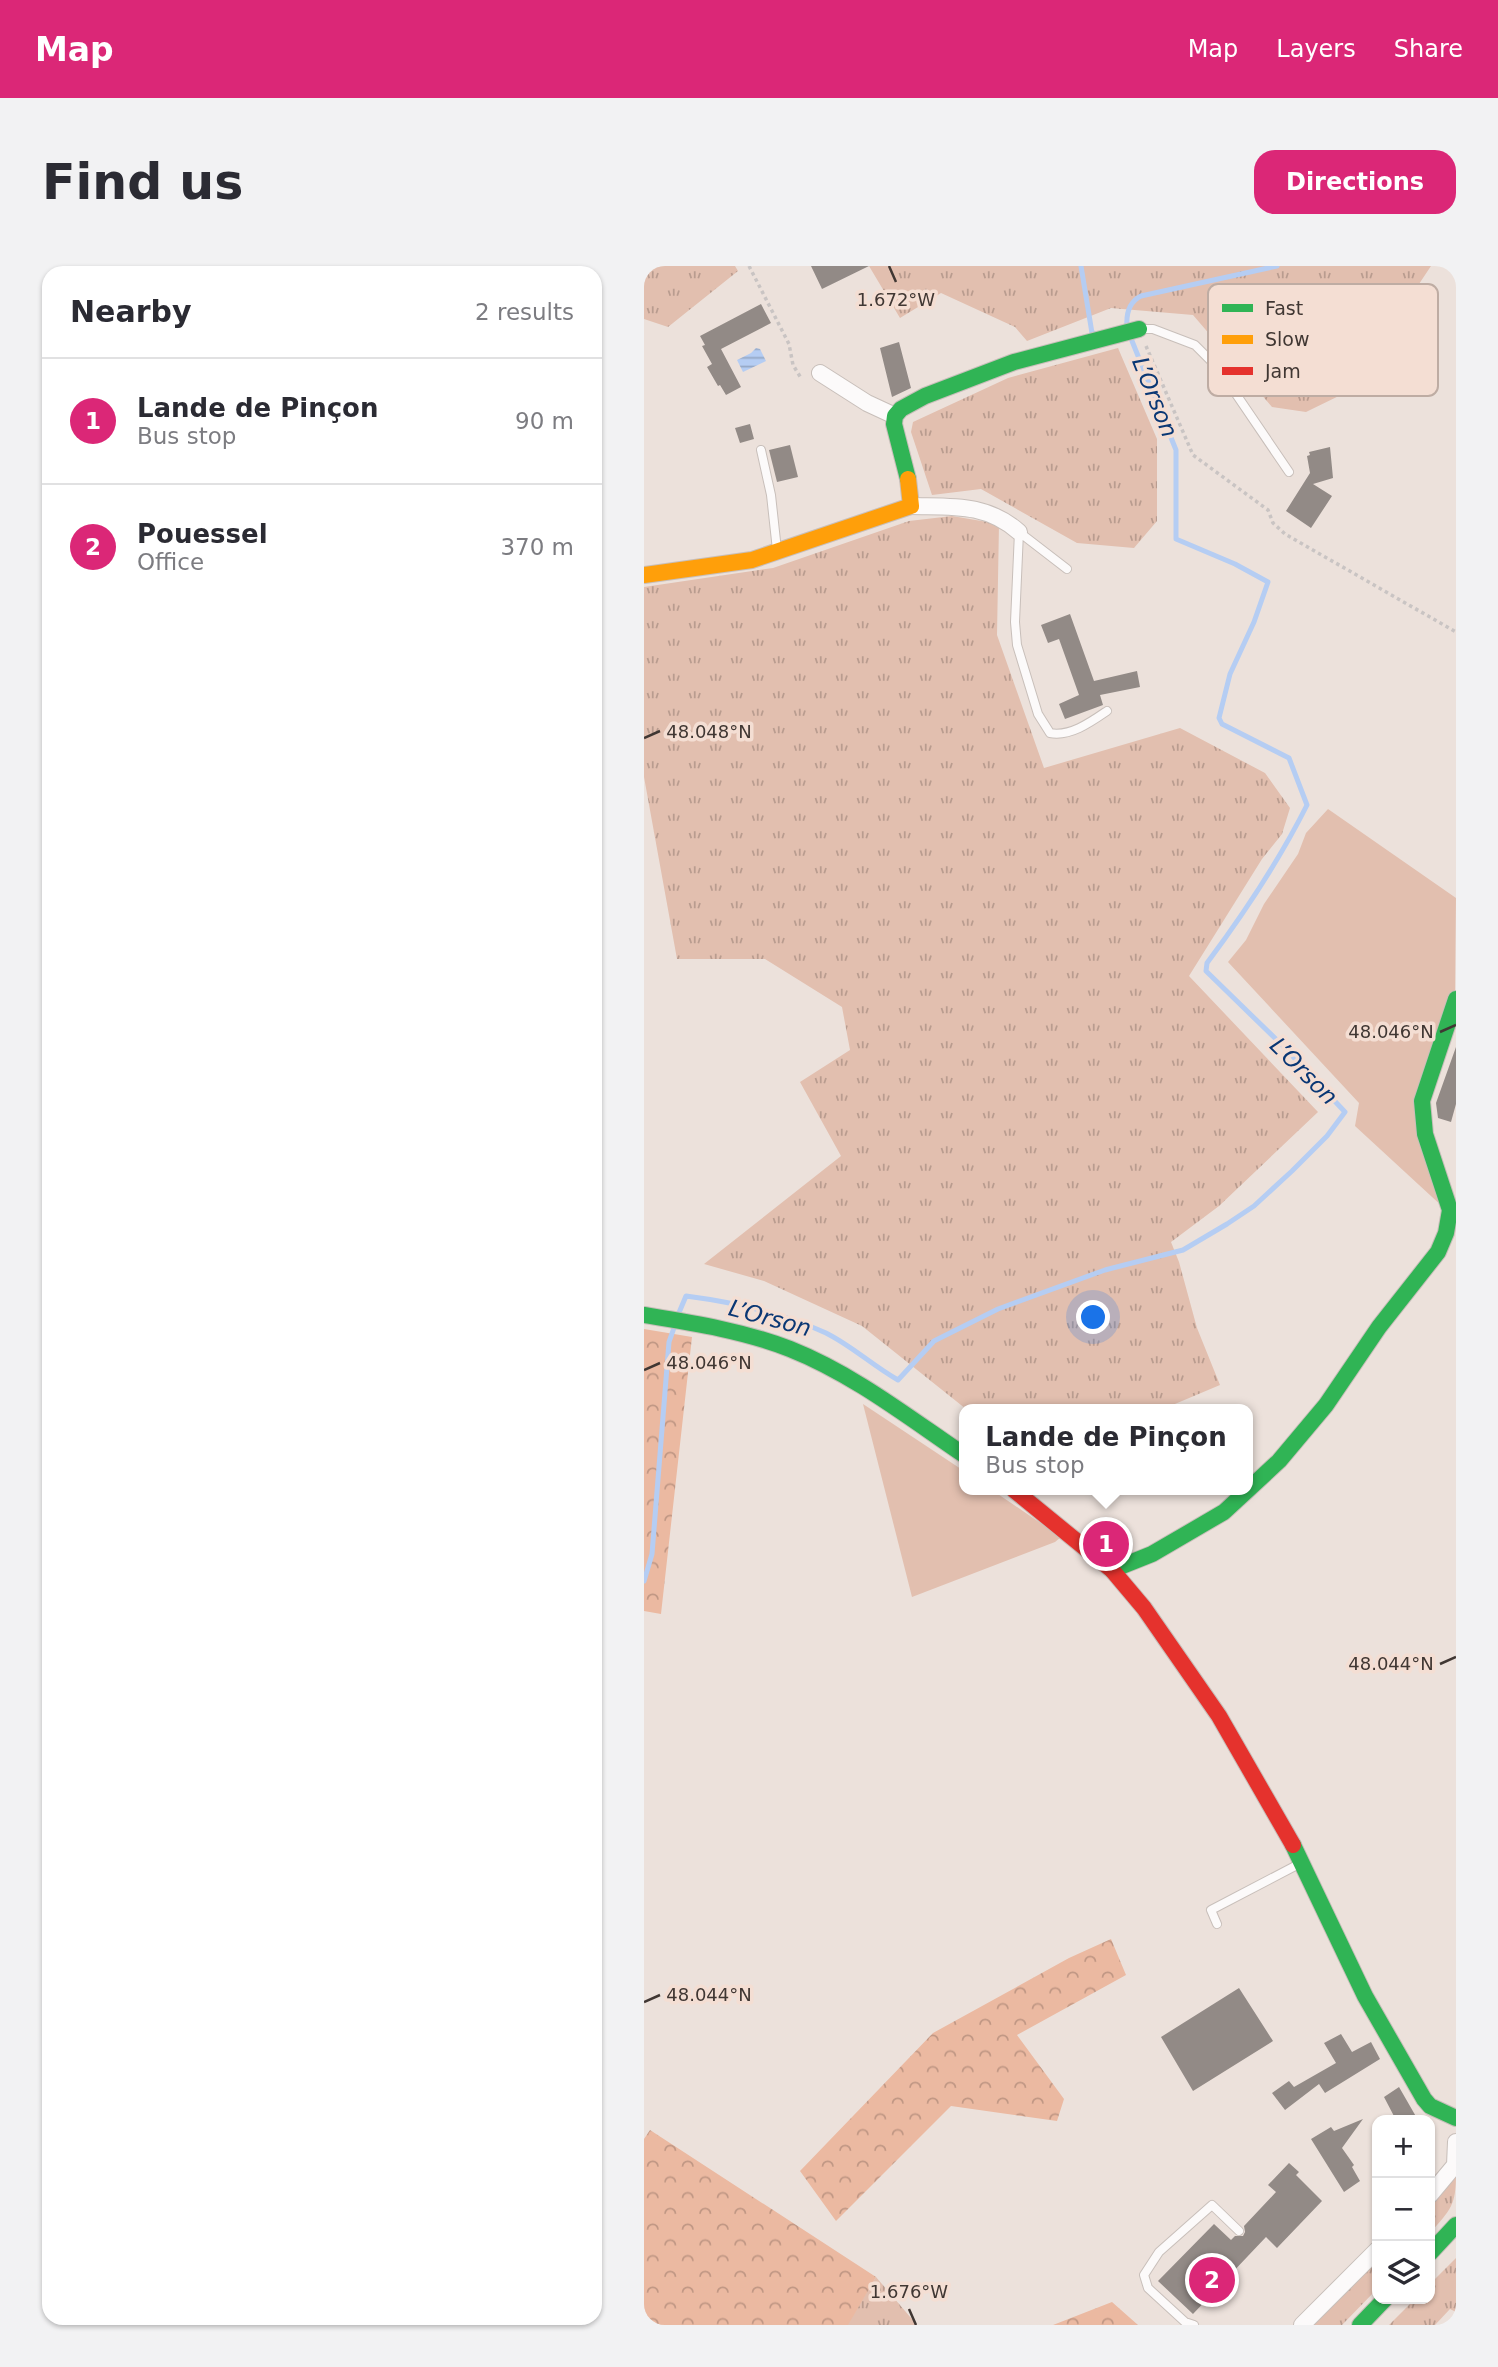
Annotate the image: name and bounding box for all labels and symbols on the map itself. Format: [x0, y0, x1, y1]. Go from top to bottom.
legend [1208, 284, 1438, 396]
text: 1.672°W [857, 289, 935, 310]
text: Fast [1265, 297, 1303, 319]
text: Slow [1265, 328, 1310, 350]
water label: L’Orson [1127, 353, 1183, 441]
text: Jam [1264, 360, 1301, 382]
text: 48.048°N [666, 721, 752, 742]
text: 48.046°N [1348, 1021, 1434, 1042]
water label: L’Orson [1265, 1032, 1343, 1110]
water label: L’Orson [726, 1295, 814, 1341]
your location [1076, 1300, 1110, 1334]
text: 48.046°N [666, 1352, 752, 1373]
pin: 1 [1083, 1518, 1129, 1570]
text: 48.044°N [1348, 1653, 1434, 1674]
text: 48.044°N [666, 1984, 752, 2005]
pin: 2 [1189, 2254, 1235, 2306]
text: 1.676°W [870, 2281, 948, 2302]

